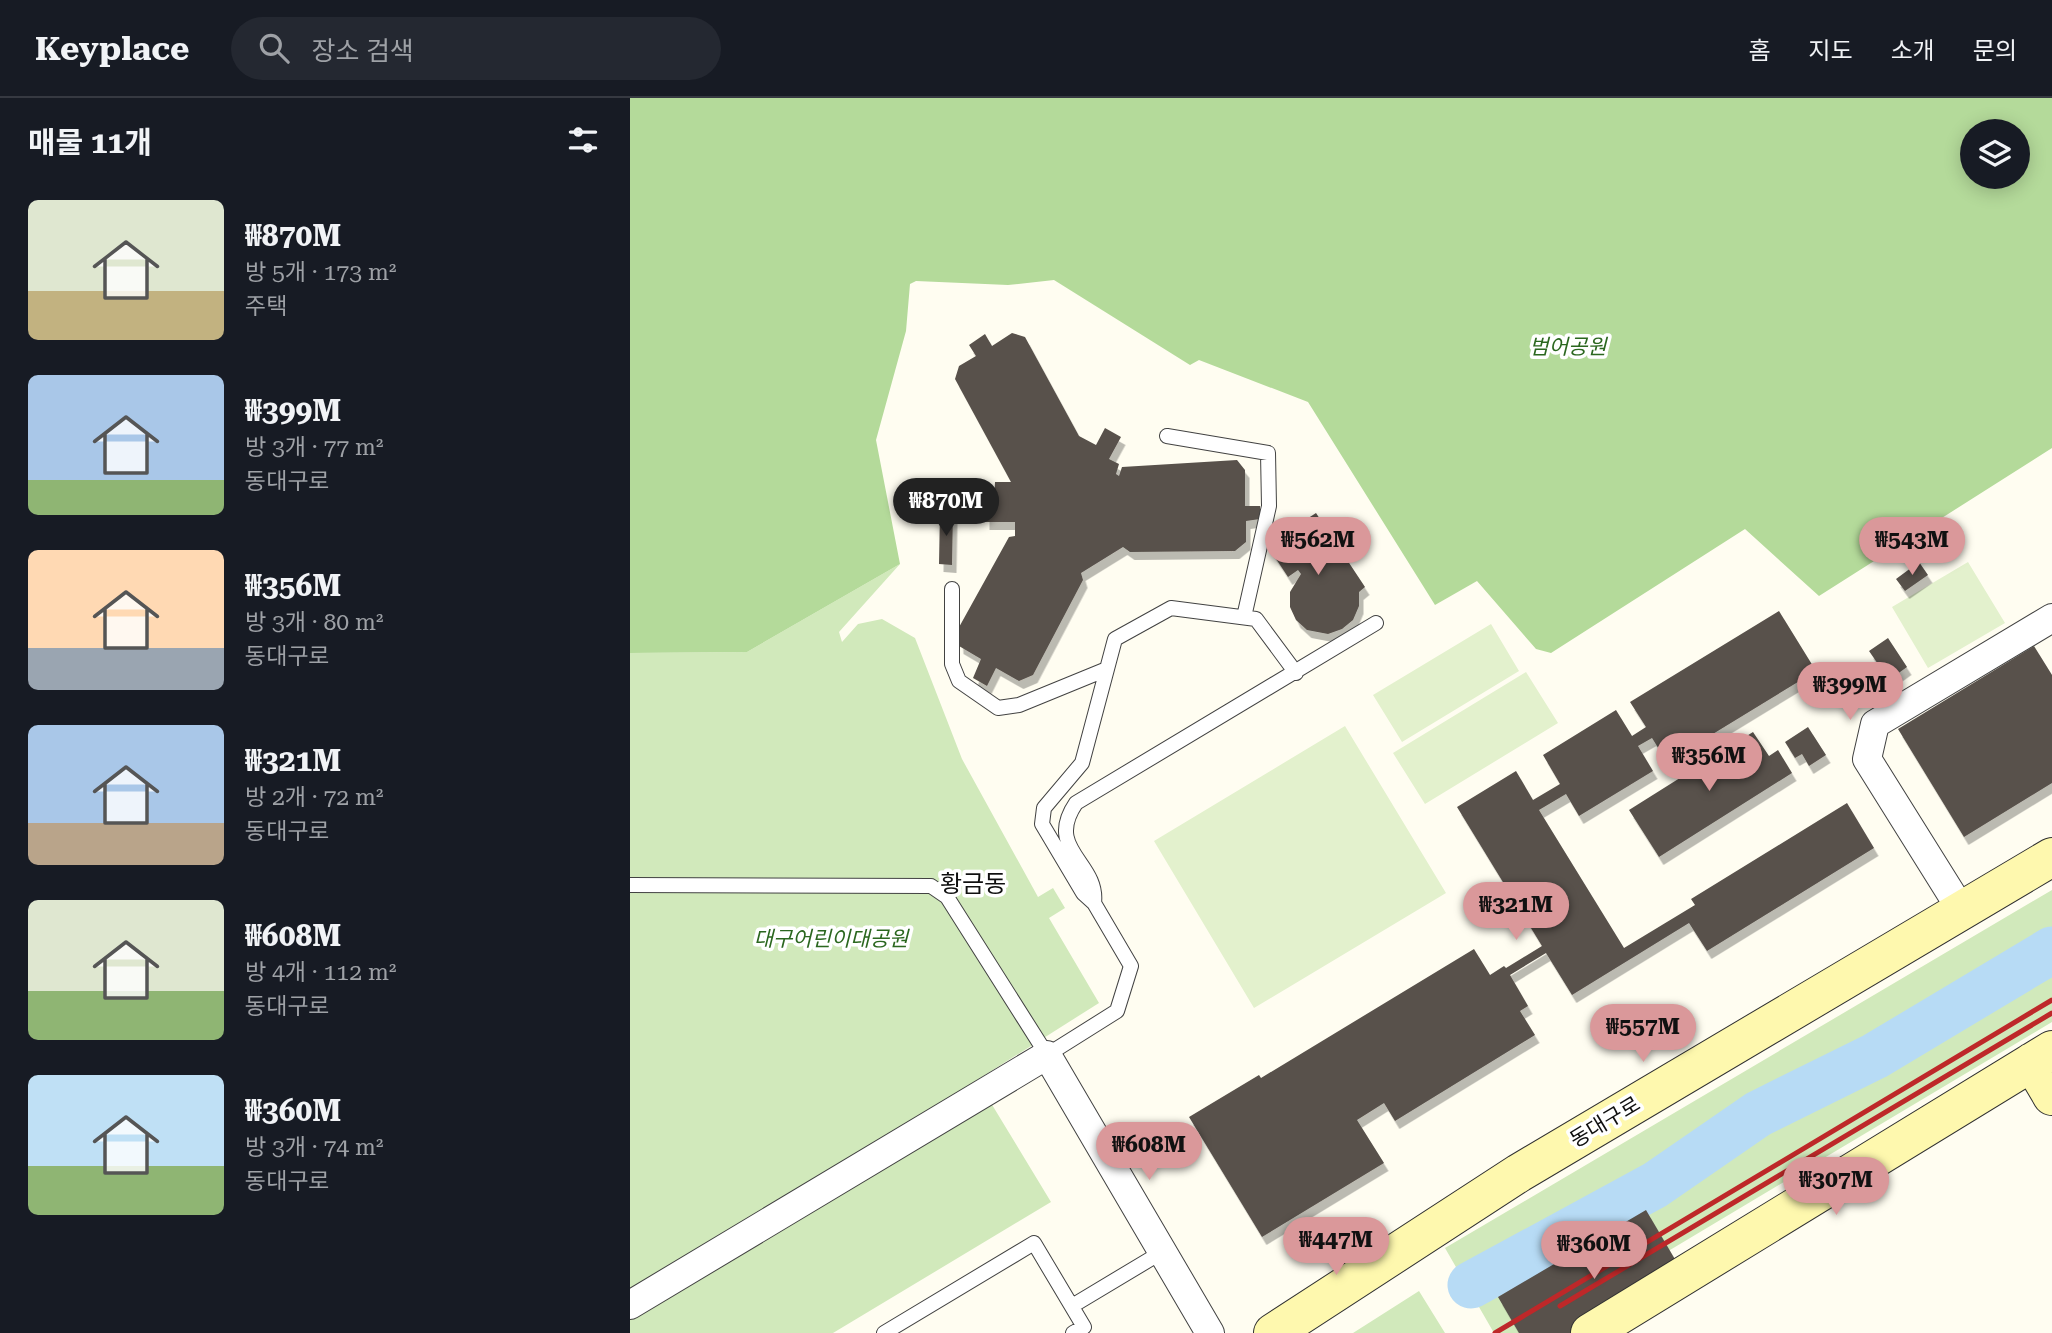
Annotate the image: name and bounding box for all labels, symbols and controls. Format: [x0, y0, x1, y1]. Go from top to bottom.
search box [231, 17, 721, 80]
text: Keyplace [35, 29, 189, 68]
icon: search [255, 29, 293, 67]
text: 장소 검색 [311, 36, 414, 66]
text: 홈 [1748, 37, 1770, 65]
text: 지도 [1808, 37, 1853, 65]
text: 소개 [1891, 37, 1935, 65]
text: 문의 [1973, 37, 2017, 65]
map controls [1960, 119, 2030, 189]
button: layers [1960, 119, 2030, 189]
icon: filters [564, 121, 602, 159]
text: 매물 11개 [28, 125, 152, 160]
text: ₩870M [245, 218, 341, 253]
icon: home [84, 228, 168, 312]
text: 방 5개 · 173 m² [245, 259, 396, 286]
text: 주택 [245, 293, 287, 320]
park label: 범어공원 [1529, 335, 1608, 359]
text: ₩399M [245, 393, 341, 428]
icon: home [84, 403, 168, 487]
text: 방 3개 · 77 m² [245, 434, 383, 461]
text: 동대구로 [245, 468, 330, 495]
pin: ₩870M [897, 478, 995, 538]
text: ₩870M [909, 487, 983, 514]
pin: ₩562M [1269, 518, 1367, 577]
pin: ₩543M [1863, 518, 1961, 577]
text: ₩562M [1281, 526, 1355, 553]
text: ₩543M [1875, 526, 1949, 553]
text: ₩356M [245, 568, 341, 603]
icon: home [84, 578, 168, 662]
text: 방 3개 · 80 m² [245, 609, 383, 636]
text: 동대구로 [245, 643, 330, 670]
pin: ₩399M [1801, 662, 1899, 722]
text: ₩399M [1813, 671, 1887, 698]
pin: ₩356M [1660, 734, 1758, 793]
text: ₩356M [1672, 742, 1746, 769]
text: ₩321M [245, 743, 341, 778]
icon: home [84, 753, 168, 837]
text: 방 2개 · 72 m² [245, 784, 383, 811]
text: 동대구로 [245, 818, 330, 845]
district label: 황금동 [940, 870, 1006, 898]
pin: ₩321M [1467, 882, 1565, 942]
text: ₩321M [1479, 891, 1553, 918]
text: ₩608M [245, 918, 341, 953]
park label: 대구어린이대공원 [754, 927, 910, 951]
icon: home [84, 928, 168, 1012]
text: 방 4개 · 112 m² [245, 959, 396, 986]
text: 동대구로 [245, 993, 330, 1020]
pin: ₩557M [1594, 1004, 1692, 1064]
text: ₩557M [1606, 1013, 1680, 1040]
street label: 동대구로 [1566, 1092, 1644, 1152]
text: ₩360M [245, 1093, 341, 1128]
icon: home [84, 1103, 168, 1187]
pin: ₩608M [1100, 1122, 1198, 1182]
text: ₩608M [1112, 1131, 1186, 1158]
text: 방 3개 · 74 m² [245, 1134, 383, 1161]
pin: ₩307M [1787, 1158, 1885, 1217]
text: ₩307M [1799, 1166, 1873, 1193]
text: 동대구로 [245, 1168, 330, 1195]
pin: ₩447M [1287, 1218, 1385, 1277]
pin: ₩360M [1545, 1222, 1643, 1281]
text: ₩447M [1299, 1226, 1373, 1253]
text: ₩360M [1557, 1230, 1631, 1257]

